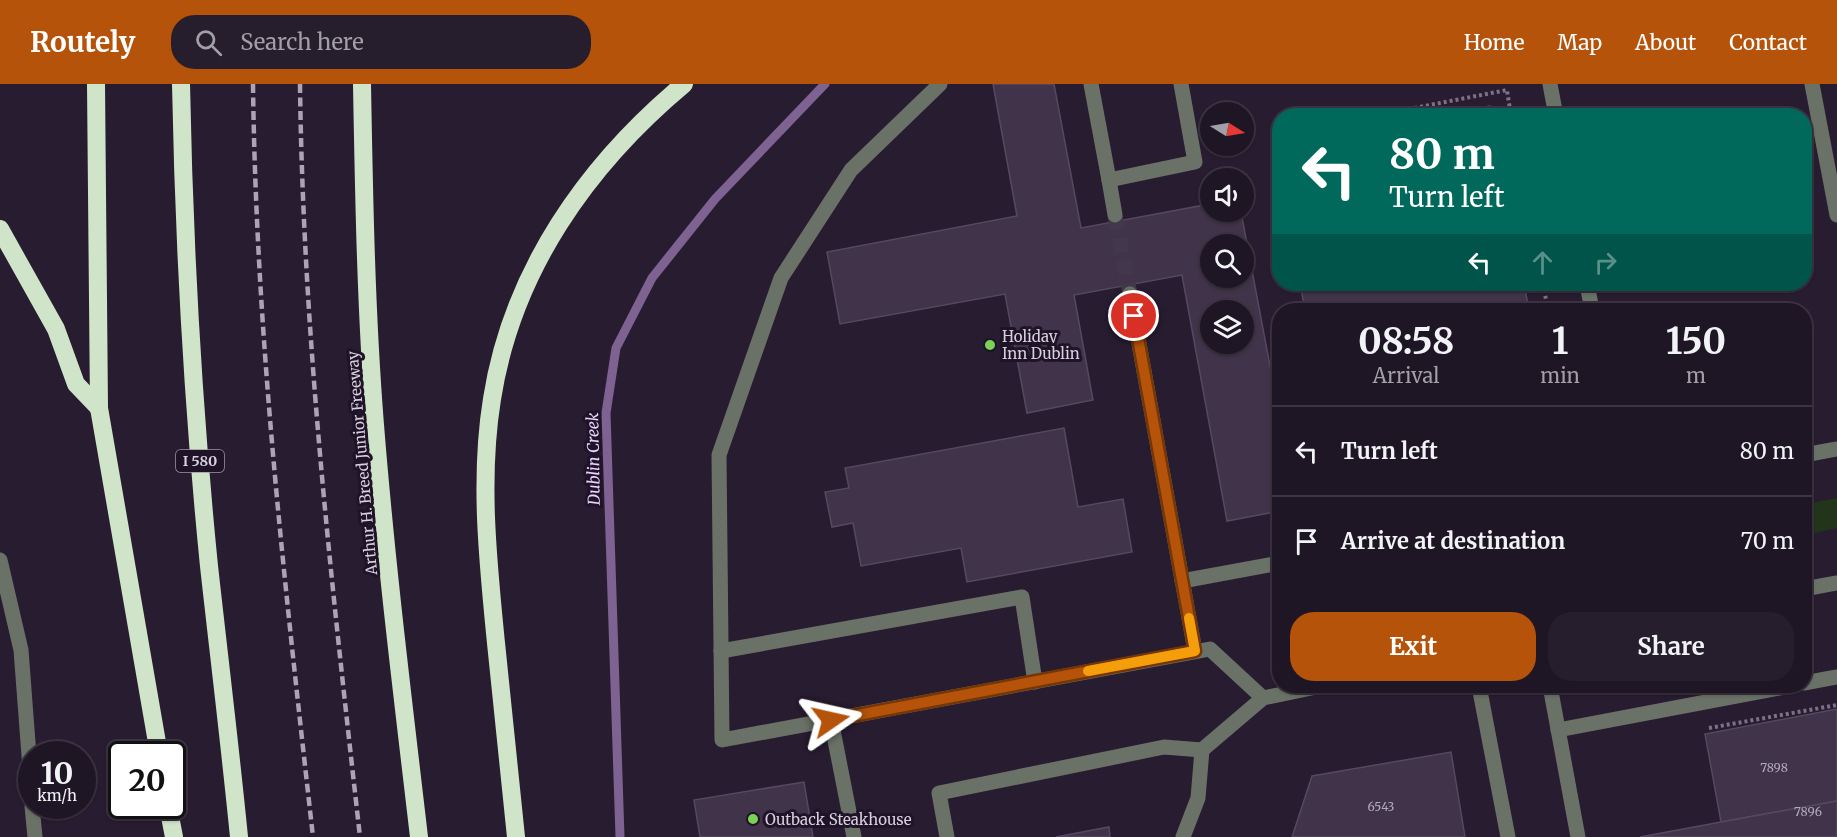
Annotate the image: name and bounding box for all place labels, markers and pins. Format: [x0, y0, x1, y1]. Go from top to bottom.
pin [1108, 290, 1159, 341]
place label: Holiday Inn Dublin [1002, 327, 1080, 363]
marker: Holiday Inn Dublin [983, 338, 997, 352]
place label: Outback Steakhouse [765, 810, 912, 829]
marker: Outback Steakhouse [746, 812, 760, 826]

